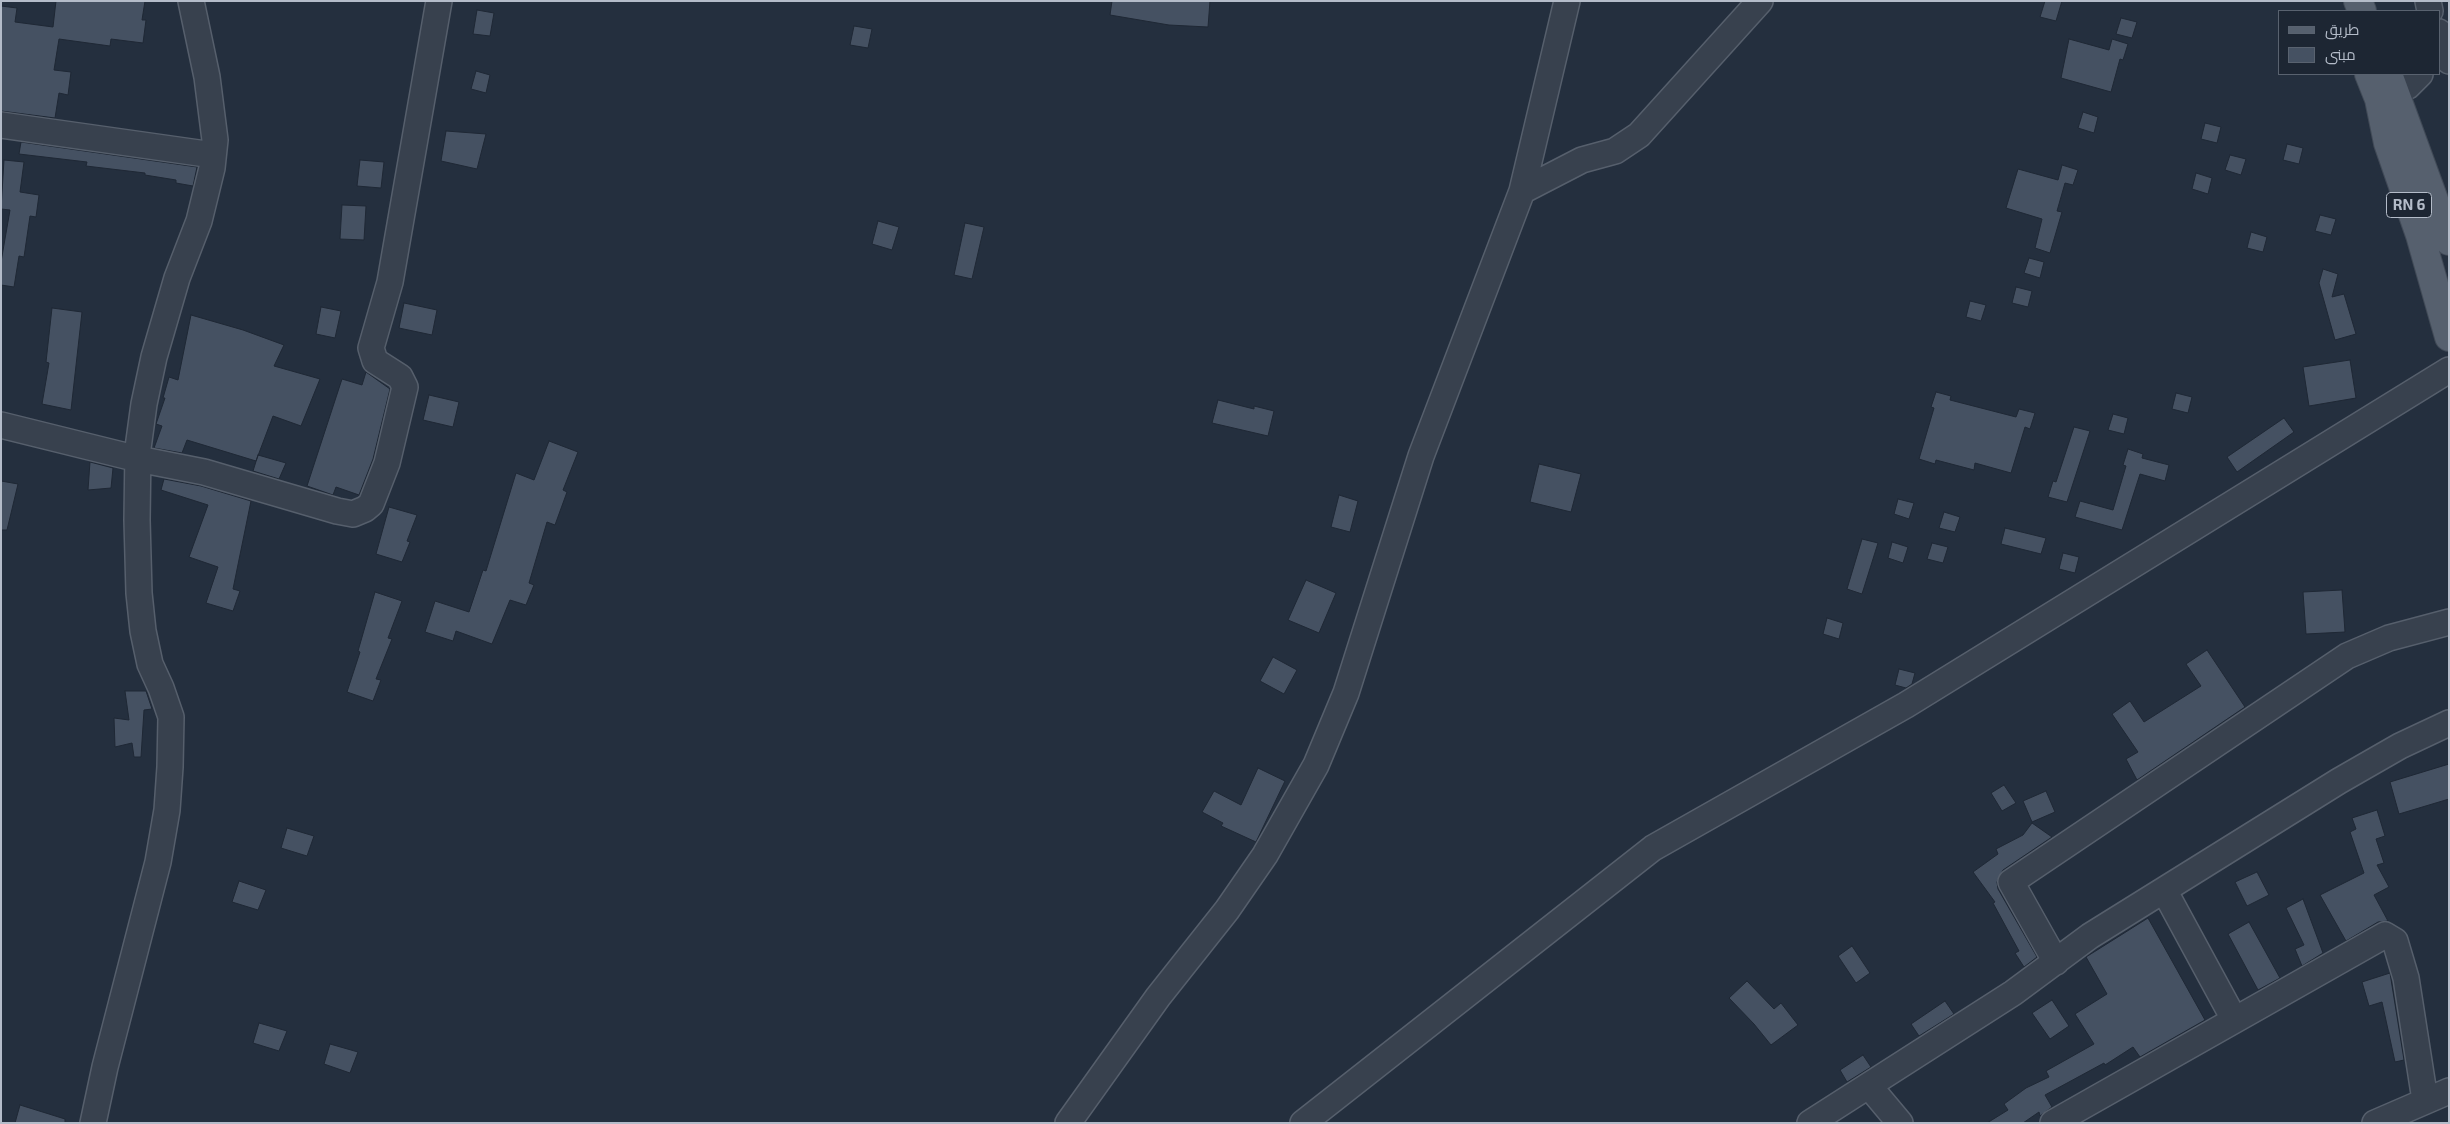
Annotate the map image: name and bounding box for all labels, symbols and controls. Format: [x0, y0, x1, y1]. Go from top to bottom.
legend [2278, 10, 2440, 75]
text: طريق [2325, 20, 2359, 38]
text: مبنى [2325, 45, 2356, 63]
road number: RN 6 [2386, 192, 2432, 218]

